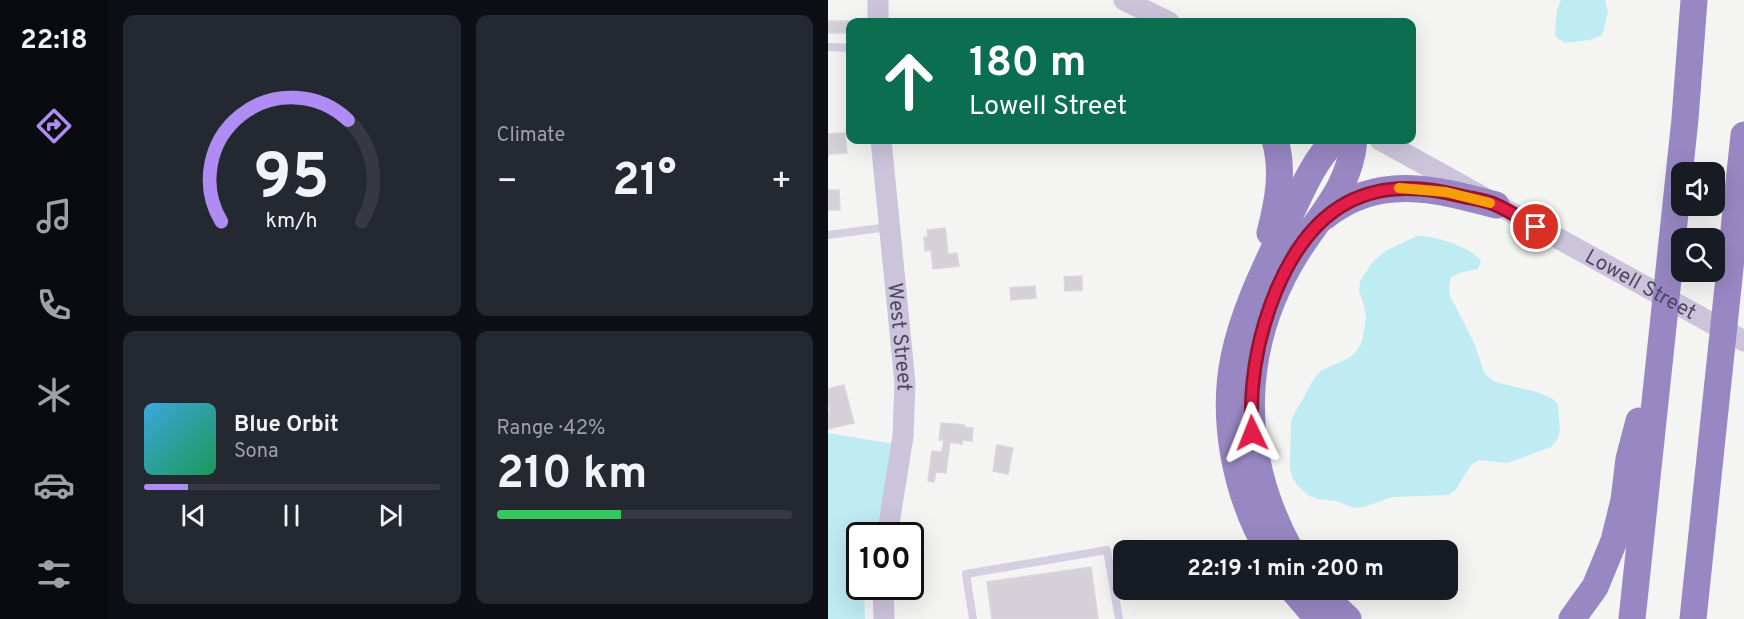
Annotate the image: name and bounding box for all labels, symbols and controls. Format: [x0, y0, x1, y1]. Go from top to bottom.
text: 22:18 [20, 24, 88, 58]
text: 180 m [969, 38, 1086, 91]
icon: ahead [870, 42, 948, 120]
text: Lowell Street [969, 90, 1127, 124]
icon: directions [33, 105, 75, 147]
text: Climate [497, 123, 565, 149]
text: 95 [254, 141, 330, 220]
text: 21° [612, 154, 676, 211]
text: − [497, 162, 518, 204]
text: + [771, 162, 792, 204]
map controls [1671, 162, 1725, 282]
button: sound [1671, 162, 1725, 216]
icon: music [33, 195, 75, 237]
pin [1510, 201, 1561, 252]
text: km/h [266, 209, 318, 236]
icon: arrive [1519, 210, 1552, 243]
button: search [1671, 228, 1725, 282]
street label: Lowell Street [1580, 244, 1701, 327]
street label: West Street [880, 282, 917, 392]
icon: phone [33, 284, 75, 326]
icon: climate [33, 374, 75, 416]
position arrow [1220, 401, 1284, 465]
text: Blue Orbit [234, 412, 339, 439]
text: Range · 42% [497, 416, 605, 442]
text: Sona [234, 439, 279, 465]
text: 210 km [497, 447, 648, 504]
icon: car [33, 464, 75, 506]
icon: previous [177, 499, 210, 532]
icon: pause [275, 499, 308, 532]
icon: next [374, 499, 407, 532]
speed limit sign: 100 [846, 522, 924, 600]
icon: filters [33, 553, 75, 595]
text: 22:19 · 1 min · 200 m [1187, 556, 1384, 583]

